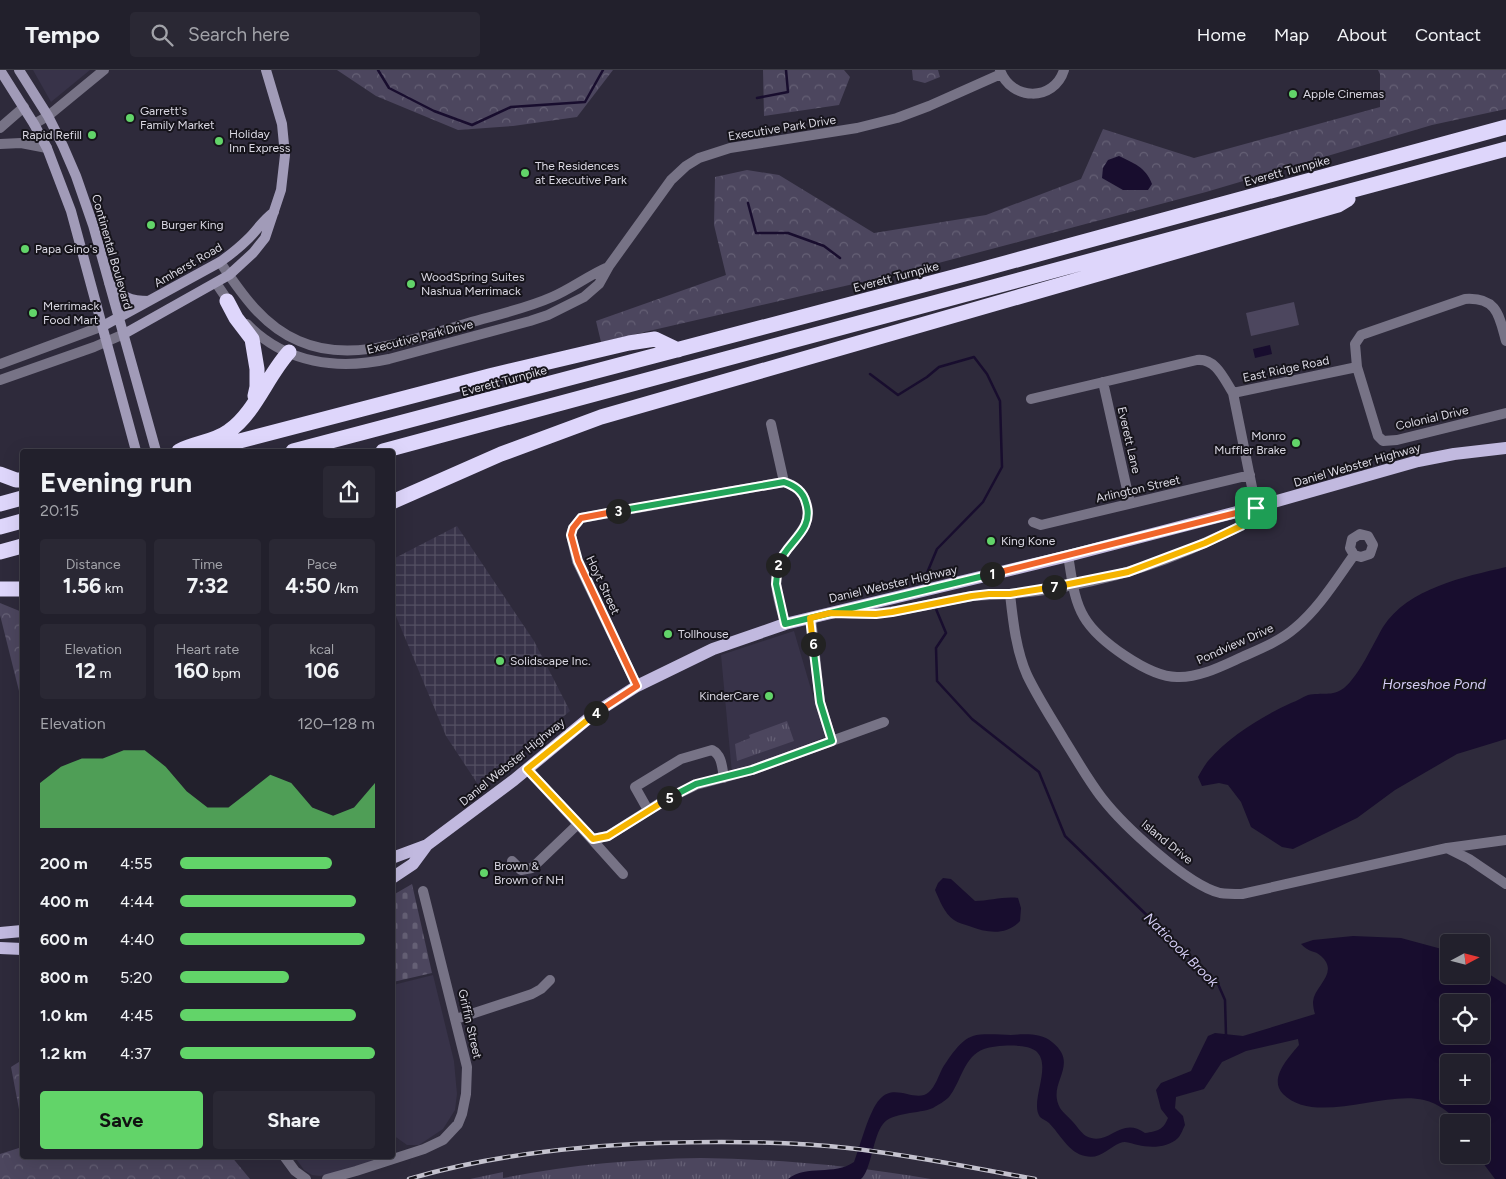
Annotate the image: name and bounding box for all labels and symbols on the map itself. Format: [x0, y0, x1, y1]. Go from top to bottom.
place label: Apple Cinemas [1303, 87, 1384, 101]
marker: Apple Cinemas [1287, 88, 1299, 100]
place label: Garrett's Family Market [140, 104, 215, 132]
marker: Garrett's Family Market [124, 112, 136, 124]
street label: Executive Park Drive [727, 112, 837, 143]
place label: Holiday Inn Express [229, 127, 291, 155]
place label: Rapid Refill [22, 128, 82, 142]
marker: Rapid Refill [86, 129, 98, 141]
marker: Holiday Inn Express [213, 135, 225, 147]
street label: Everett Turnpike [1243, 153, 1332, 189]
place label: The Residences at Executive Park [535, 159, 627, 187]
marker: The Residences at Executive Park [519, 167, 531, 179]
street label: Continental Boulevard [89, 193, 135, 311]
place label: Burger King [161, 218, 224, 232]
marker: Burger King [145, 219, 157, 231]
street label: Amherst Road [151, 240, 225, 290]
place label: Papa Gino's [35, 242, 98, 256]
marker: Papa Gino's [19, 243, 31, 255]
street label: Everett Turnpike [852, 259, 941, 295]
place label: WoodSpring Suites Nashua Merrimack [421, 270, 525, 298]
marker: WoodSpring Suites Nashua Merrimack [405, 278, 417, 290]
place label: Merrimack Food Mart [43, 299, 99, 327]
marker: Merrimack Food Mart [27, 307, 39, 319]
street label: Executive Park Drive [365, 317, 475, 357]
street label: East Ridge Road [1242, 353, 1330, 385]
street label: Everett Turnpike [460, 363, 549, 399]
street label: Colonial Drive [1394, 403, 1470, 433]
street label: Everett Lane [1115, 405, 1144, 475]
place label: Monro Muffler Brake [1214, 429, 1286, 457]
marker: Monro Muffler Brake [1290, 437, 1302, 449]
street label: Daniel Webster Highway [1292, 440, 1423, 490]
street label: Arlington Street [1094, 472, 1182, 506]
pin [1235, 487, 1277, 529]
pin: 3 [606, 498, 630, 524]
place label: King Kone [1001, 534, 1056, 548]
marker: King Kone [985, 535, 997, 547]
pin: 2 [766, 552, 790, 578]
street label: Hoyt Street [583, 553, 623, 617]
street label: Daniel Webster Highway [827, 562, 959, 606]
pin: 1 [980, 562, 1004, 586]
pin: 7 [1042, 574, 1066, 600]
street label: Pondview Drive [1194, 621, 1276, 667]
place label: Tollhouse [678, 627, 729, 641]
marker: Tollhouse [662, 628, 674, 640]
pin: 6 [800, 632, 826, 656]
place label: Solidscape Inc. [510, 654, 591, 668]
marker: Solidscape Inc. [494, 655, 506, 667]
water label: Horseshoe Pond [1382, 676, 1486, 693]
place label: KinderCare [699, 689, 759, 703]
marker: KinderCare [763, 690, 775, 702]
pin: 4 [584, 700, 608, 726]
street label: Daniel Webster Highway [457, 715, 568, 809]
pin: 5 [656, 786, 682, 810]
street label: Island Drive [1138, 817, 1196, 867]
place label: Brown & Brown of NH [494, 859, 564, 887]
marker: Brown & Brown of NH [478, 867, 490, 879]
water label: Naticook Brook [1140, 909, 1223, 992]
north arrow [1440, 934, 1490, 984]
street label: Griffin Street [455, 988, 485, 1061]

